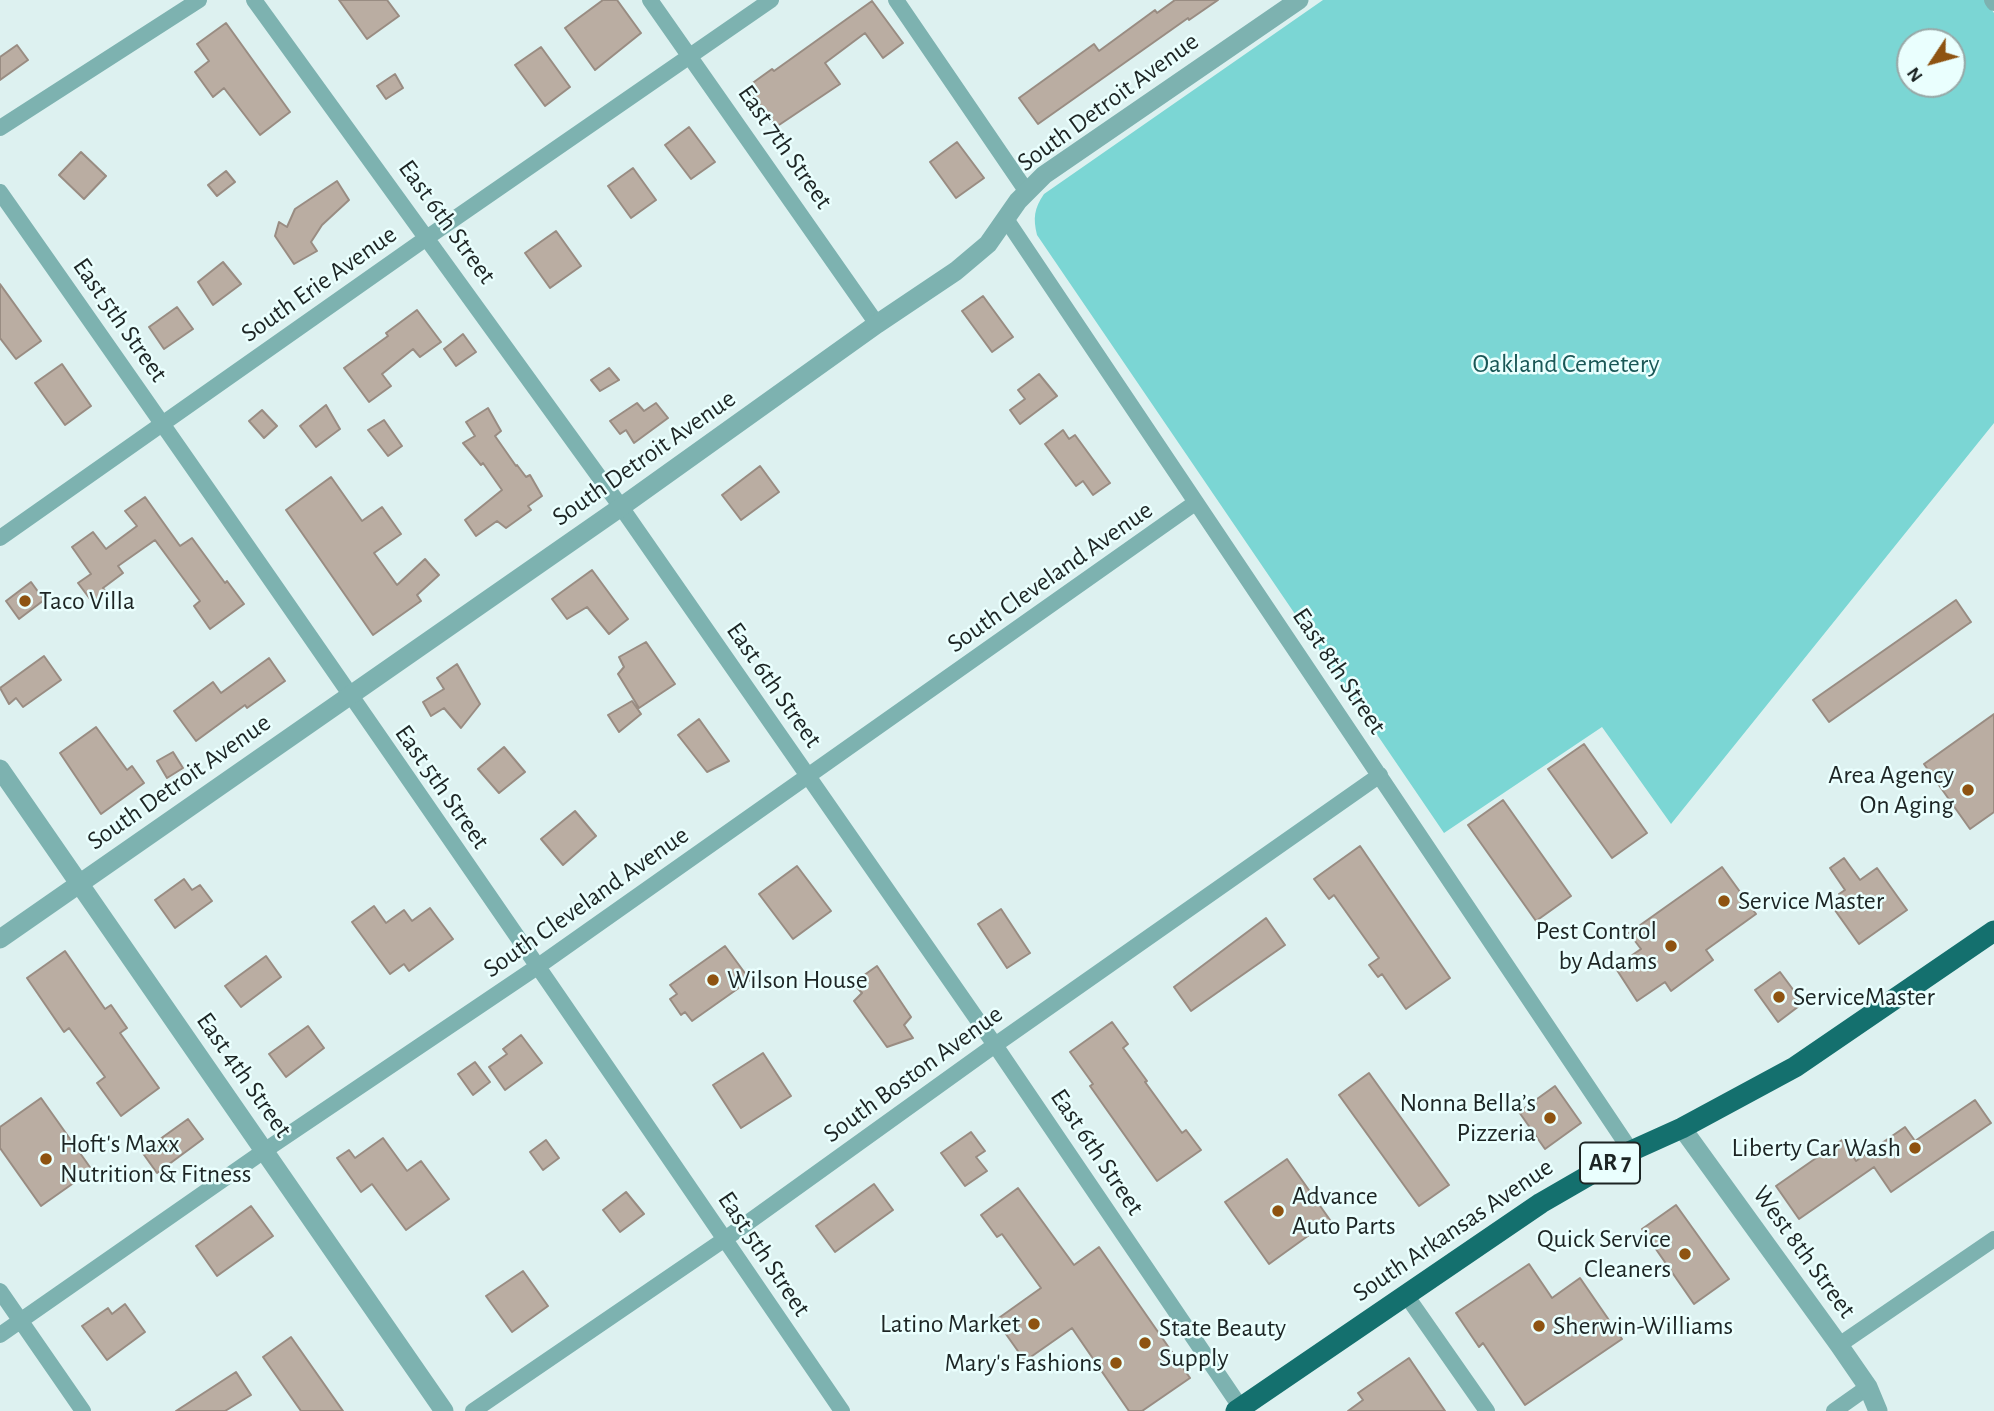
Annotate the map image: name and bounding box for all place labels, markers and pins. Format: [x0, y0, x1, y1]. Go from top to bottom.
place label: Taco Villa [39, 585, 135, 617]
marker: Taco Villa [17, 593, 33, 609]
place label: Area Agency On Aging [1828, 759, 1954, 820]
marker: Area Agency On Aging [1960, 782, 1976, 798]
place label: Service Master [1738, 885, 1884, 917]
marker: Service Master [1716, 893, 1732, 909]
place label: Pest Control by Adams [1536, 915, 1657, 976]
marker: Pest Control by Adams [1663, 938, 1679, 954]
place label: Wilson House [727, 964, 868, 996]
marker: Wilson House [705, 972, 721, 988]
place label: ServiceMaster [1793, 981, 1935, 1013]
marker: ServiceMaster [1771, 989, 1787, 1005]
place label: Nonna Bella’s Pizzeria [1400, 1087, 1536, 1148]
marker: Nonna Bella’s Pizzeria [1542, 1110, 1558, 1126]
place label: Hoft's Maxx Nutrition & Fitness [60, 1128, 251, 1190]
place label: Liberty Car Wash [1732, 1132, 1901, 1164]
marker: Liberty Car Wash [1907, 1140, 1923, 1156]
marker: Hoft's Maxx Nutrition & Fitness [38, 1151, 54, 1167]
place label: Advance Auto Parts [1292, 1180, 1396, 1242]
marker: Advance Auto Parts [1270, 1203, 1286, 1219]
place label: Quick Service Cleaners [1537, 1223, 1671, 1284]
marker: Quick Service Cleaners [1677, 1246, 1693, 1262]
place label: Latino Market [880, 1308, 1020, 1340]
place label: Sherwin-Williams [1553, 1310, 1733, 1342]
place label: State Beauty Supply [1159, 1312, 1286, 1374]
marker: Latino Market [1026, 1316, 1042, 1332]
marker: Sherwin-Williams [1531, 1318, 1547, 1334]
marker: State Beauty Supply [1137, 1335, 1153, 1351]
place label: Mary's Fashions [944, 1347, 1102, 1379]
marker: Mary's Fashions [1108, 1355, 1124, 1371]

